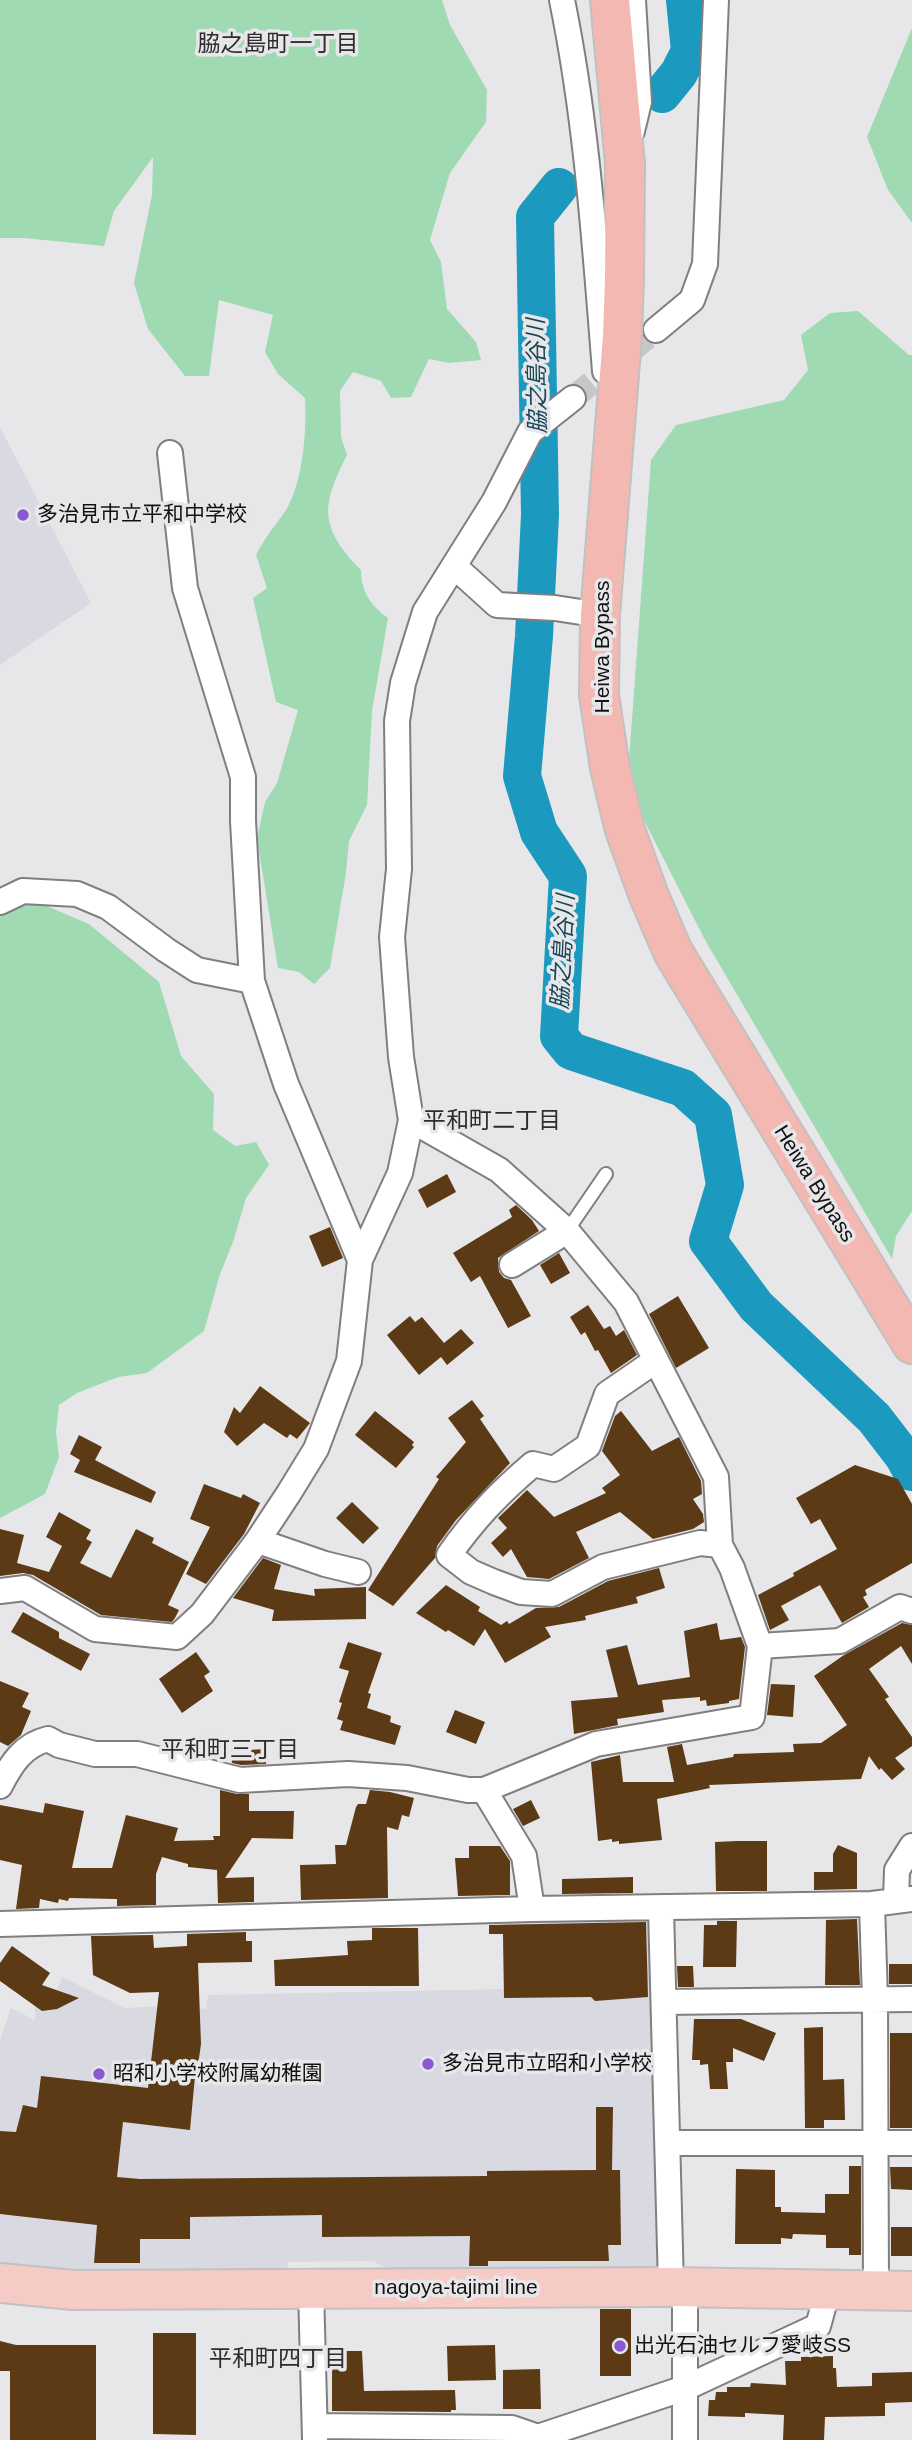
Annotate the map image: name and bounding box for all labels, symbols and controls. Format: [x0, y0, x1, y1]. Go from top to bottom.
district label: 脇之島町一丁目 [198, 31, 358, 59]
water label: 脇之島谷川 [523, 318, 553, 434]
place label: 多治見市立平和中学校 [37, 502, 247, 528]
marker: 多治見市立平和中学校 [15, 507, 31, 523]
street label: Heiwa Bypass [590, 580, 616, 714]
water label: 脇之島谷川 [547, 894, 581, 1010]
district label: 平和町二丁目 [423, 1108, 561, 1136]
street label: Heiwa Bypass [768, 1121, 860, 1247]
district label: 平和町三丁目 [161, 1737, 299, 1765]
place label: 多治見市立昭和小学校 [442, 2051, 652, 2077]
marker: 多治見市立昭和小学校 [420, 2056, 436, 2072]
place label: 昭和小学校附属幼稚園 [113, 2061, 323, 2087]
marker: 昭和小学校附属幼稚園 [91, 2066, 107, 2082]
street label: nagoya-tajimi line [374, 2275, 538, 2301]
place label: 出光石油セルフ愛岐SS [634, 2333, 851, 2359]
marker: 出光石油セルフ愛岐SS [612, 2338, 628, 2354]
district label: 平和町四丁目 [209, 2346, 347, 2374]

